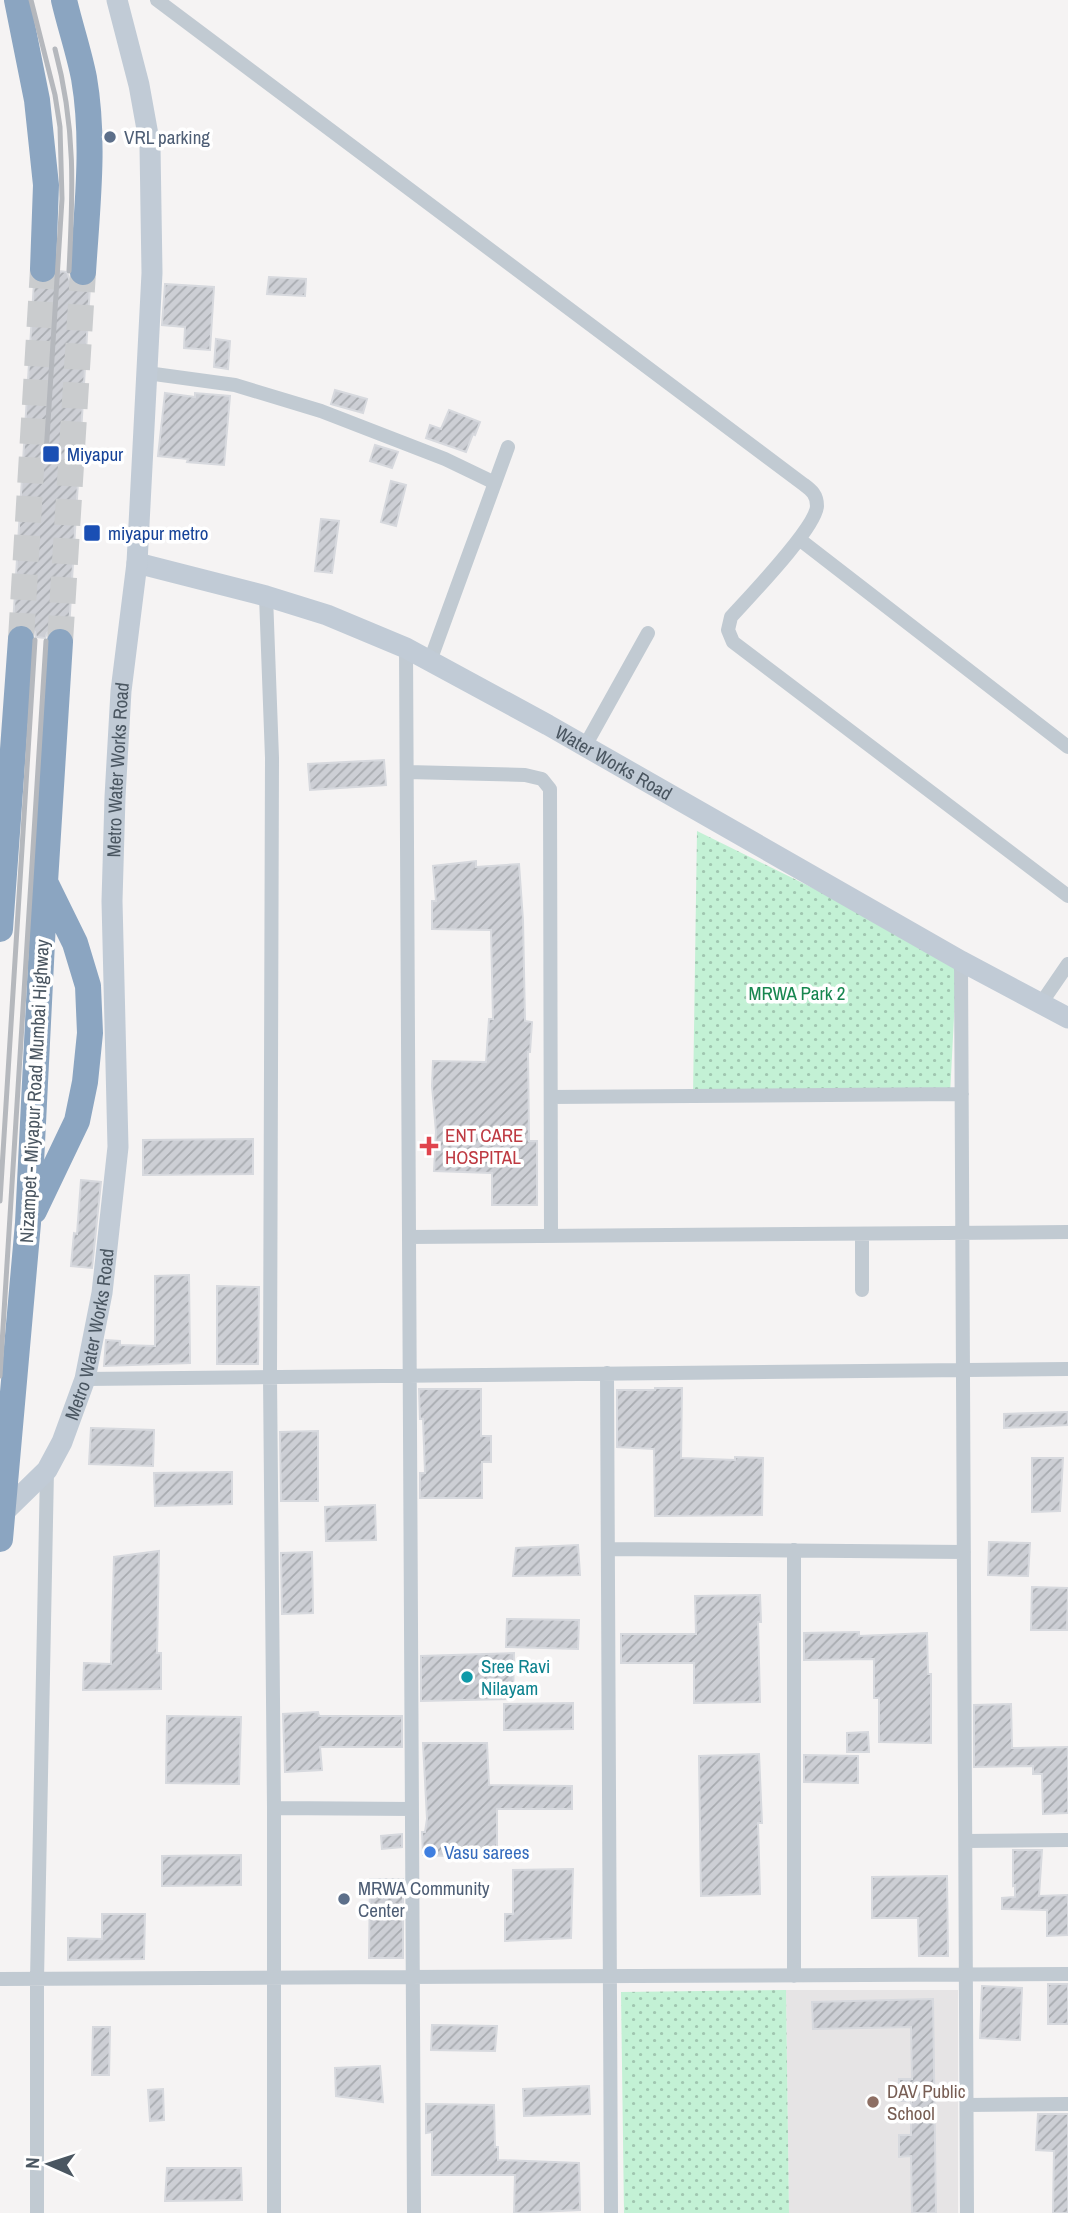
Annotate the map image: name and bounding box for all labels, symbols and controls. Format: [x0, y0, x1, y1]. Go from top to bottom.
place label: VRL parking [124, 124, 210, 150]
marker: VRL parking [102, 129, 118, 145]
place label: Miyapur [67, 441, 124, 467]
marker: Miyapur [41, 444, 61, 464]
place label: miyapur metro [108, 520, 208, 546]
marker: miyapur metro [82, 523, 102, 543]
street label: Metro Water Works Road [100, 681, 135, 858]
street label: Water Works Road [551, 719, 677, 806]
street label: Nizampet - Miyapur Road Mumbai Highway [13, 938, 55, 1243]
park label: MRWA Park 2 [749, 980, 846, 1006]
place label: ENT CARE HOSPITAL [445, 1122, 524, 1170]
marker: ENT CARE HOSPITAL [419, 1136, 439, 1156]
street label: Metro Water Works Road [58, 1247, 120, 1424]
place label: Sree Ravi Nilayam [481, 1653, 550, 1701]
marker: Sree Ravi Nilayam [459, 1669, 475, 1685]
place label: Vasu sarees [444, 1839, 530, 1865]
marker: Vasu sarees [422, 1844, 438, 1860]
place label: MRWA Community Center [358, 1875, 490, 1923]
marker: MRWA Community Center [336, 1891, 352, 1907]
place label: DAV Public School [887, 2078, 966, 2126]
marker: DAV Public School [865, 2094, 881, 2110]
north arrow [14, 2129, 84, 2199]
text: N [19, 2157, 45, 2169]

